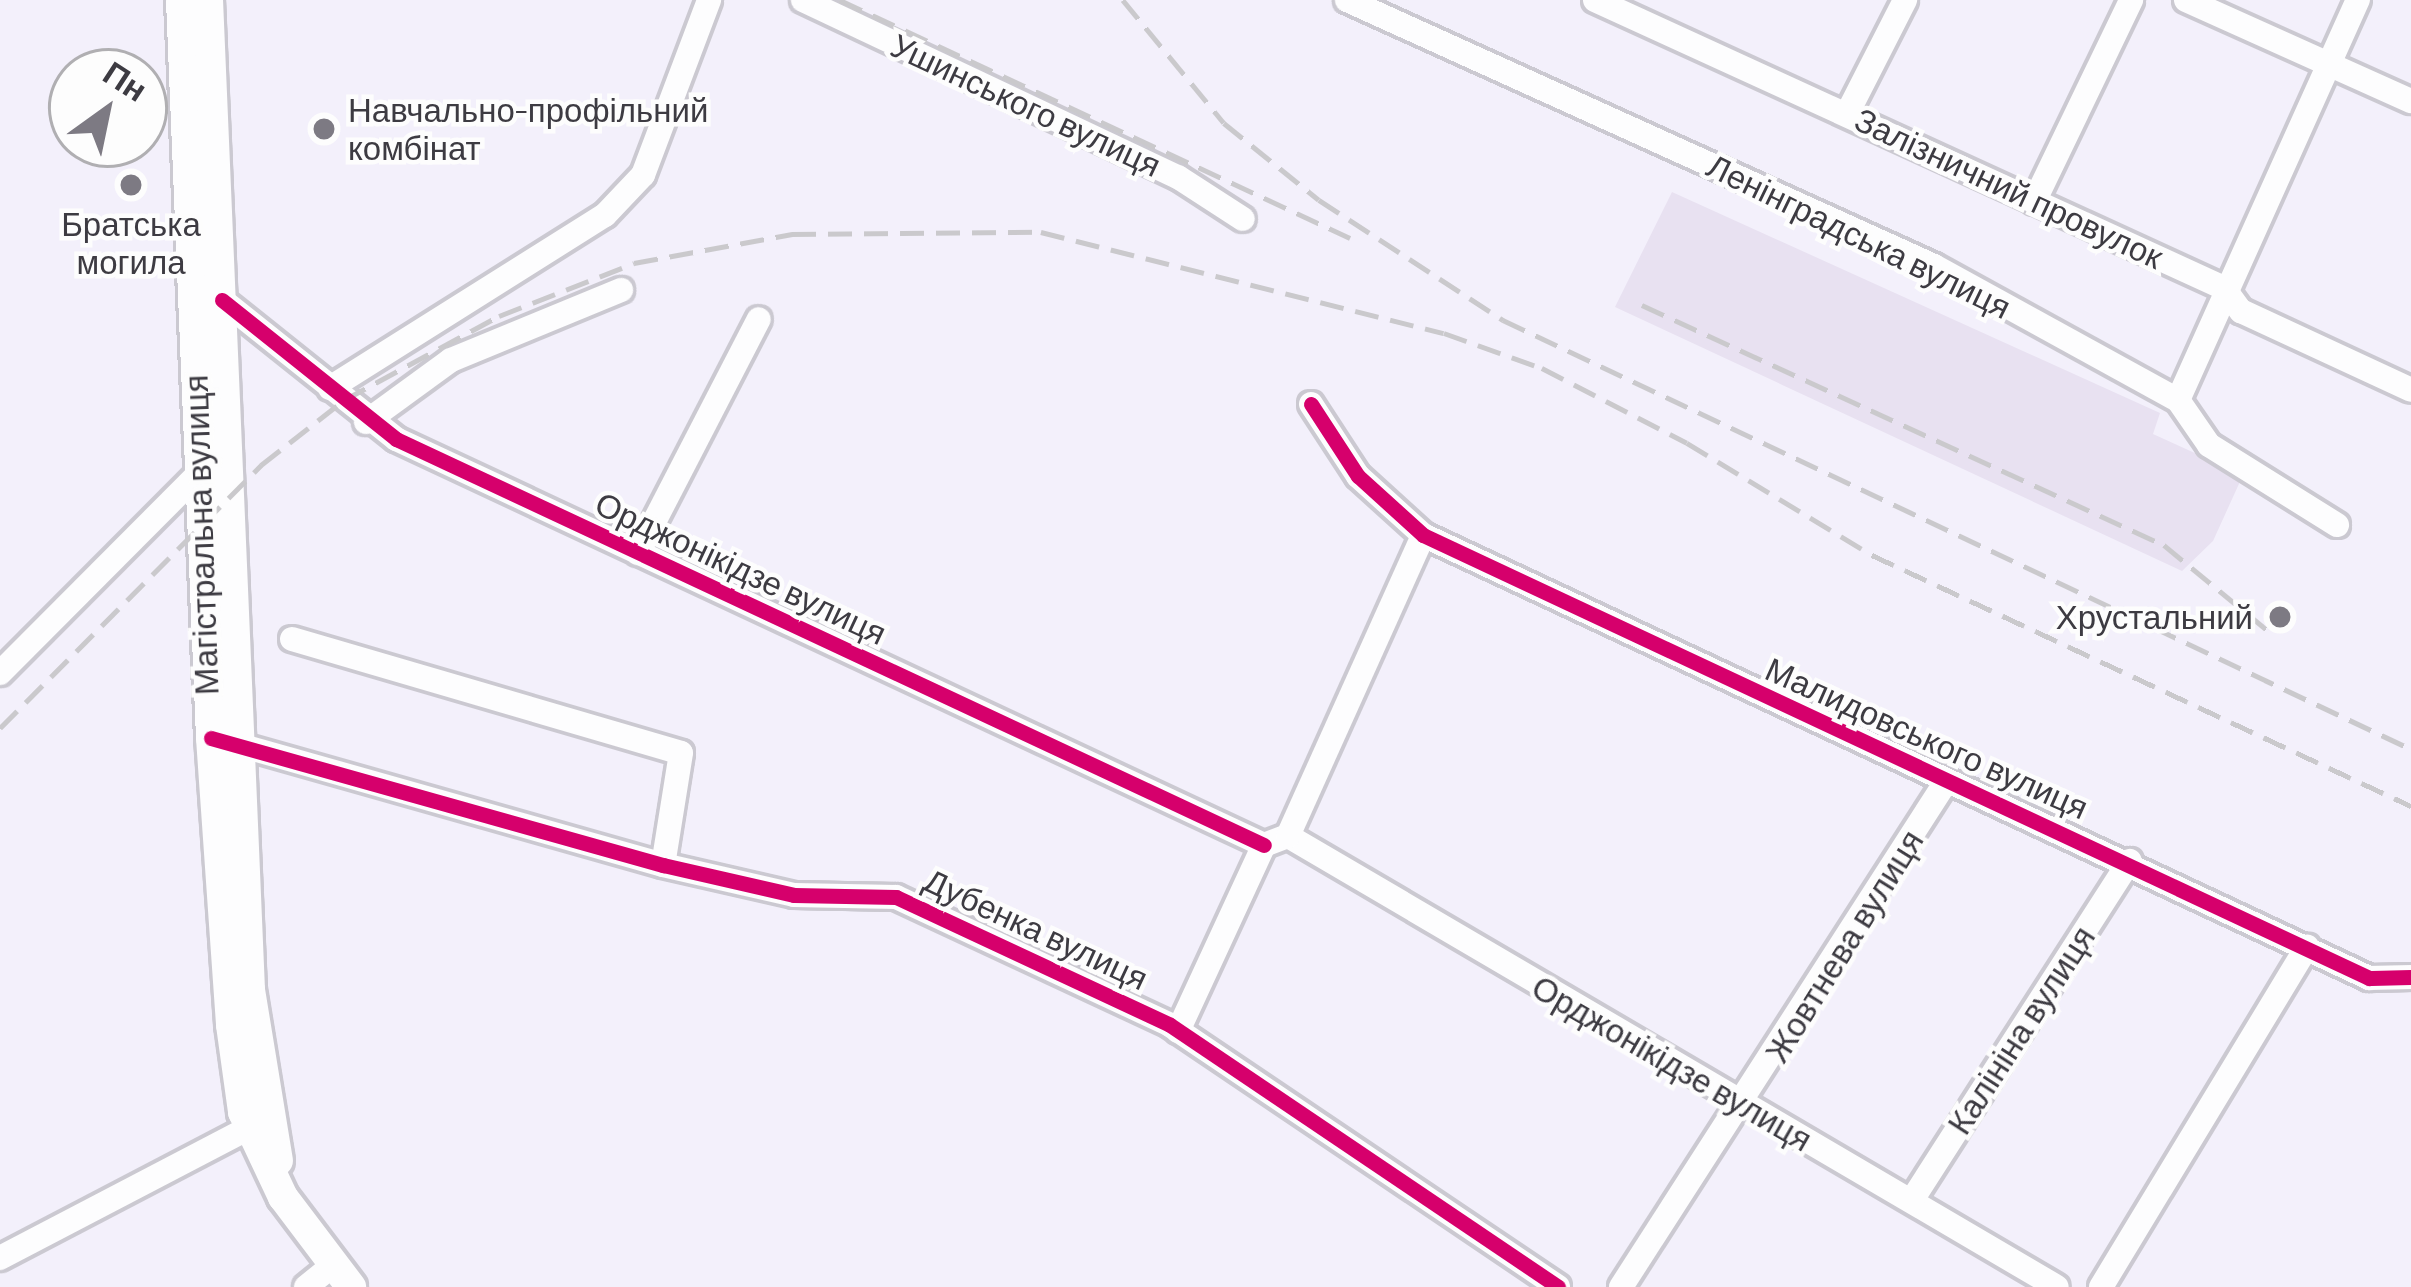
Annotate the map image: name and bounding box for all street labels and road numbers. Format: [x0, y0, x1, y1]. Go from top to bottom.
street label: Ушинського вулиця [885, 25, 1167, 185]
street label: Залізничний провулок [1849, 99, 2169, 277]
street label: Ленінградська вулиця [1701, 145, 2017, 327]
street label: Магістральна вулиця [176, 374, 226, 696]
street label: Орджонікідзе вулиця [589, 483, 893, 653]
street label: Малидовського вулиця [1760, 649, 2094, 827]
street label: Жовтнева вулиця [1757, 823, 1931, 1069]
street label: Дубенка вулиця [918, 860, 1154, 998]
street label: Калініна вулиця [1939, 919, 2103, 1141]
street label: Орджонікідзе вулиця [1525, 967, 1819, 1159]

